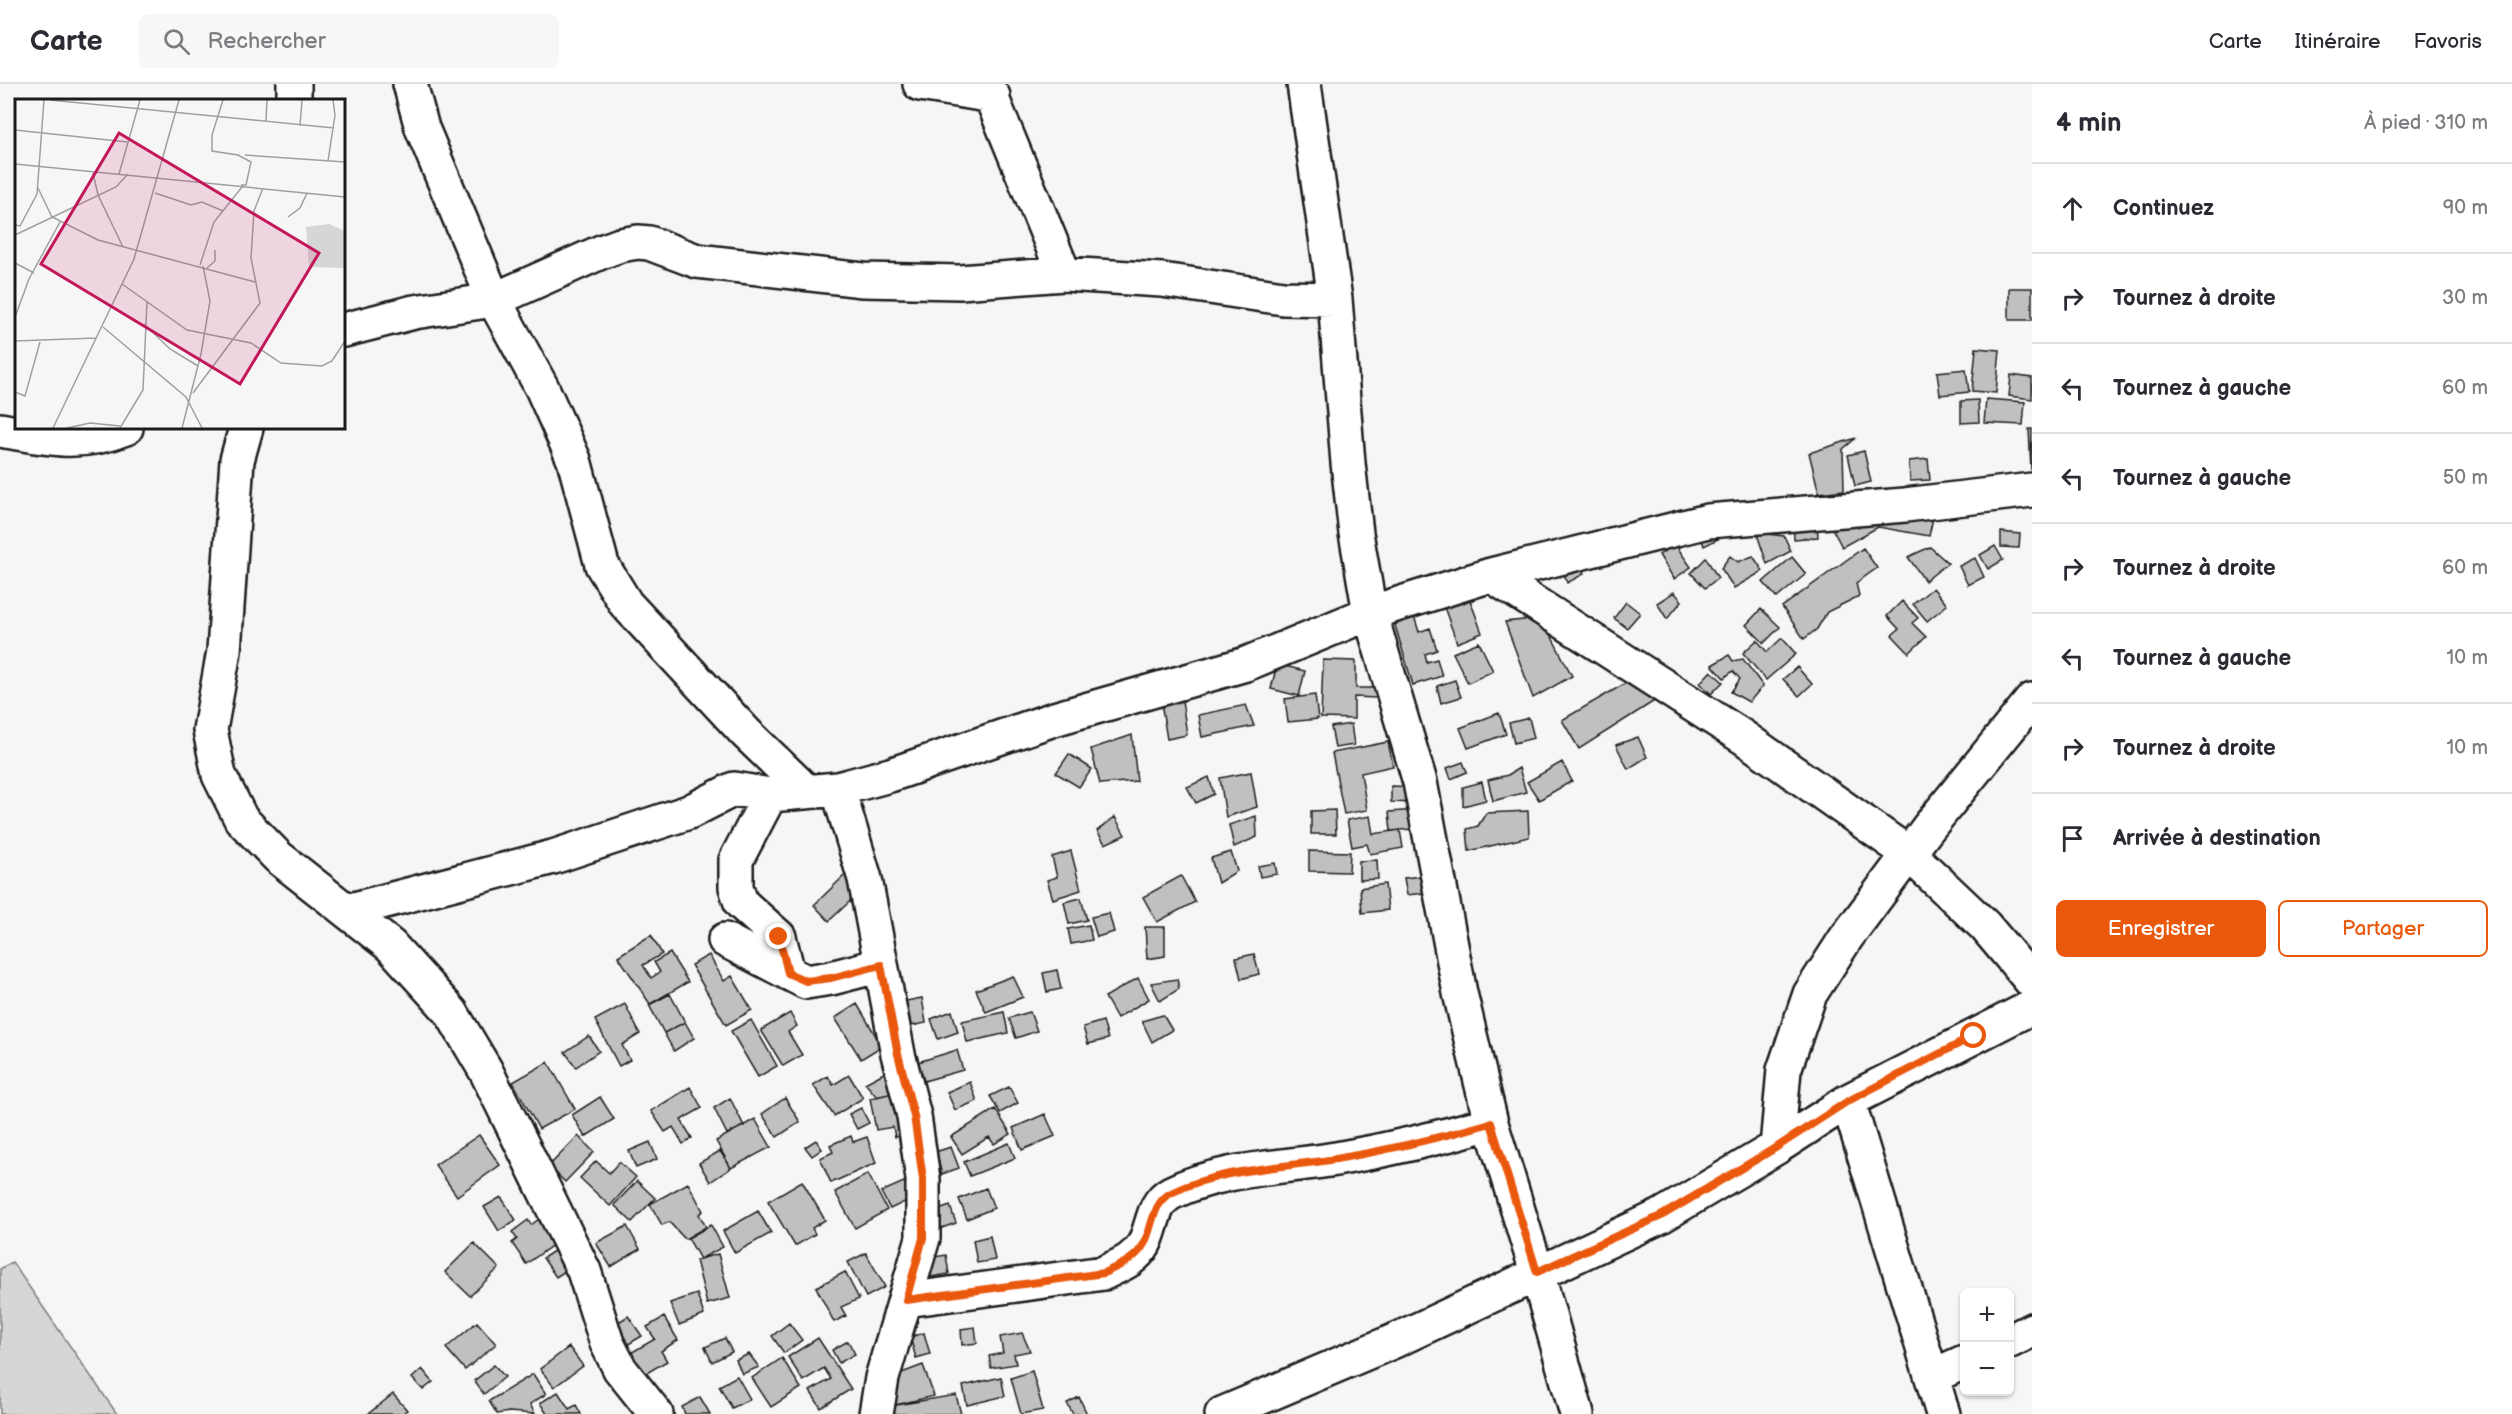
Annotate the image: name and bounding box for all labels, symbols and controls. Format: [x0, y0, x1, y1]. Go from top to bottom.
search box [139, 14, 559, 68]
text: Carte [30, 25, 103, 58]
icon: search [160, 25, 193, 58]
text: Rechercher [208, 28, 326, 55]
text: Carte [2209, 29, 2262, 54]
text: Itinéraire [2295, 29, 2381, 54]
text: Favoris [2414, 29, 2482, 54]
inset map [15, 99, 345, 429]
text: 4 min [2056, 108, 2121, 139]
text: À pied · 310 m [2364, 111, 2488, 135]
icon: ahead [2056, 192, 2089, 225]
text: Continuez [2113, 195, 2214, 222]
text: 90 m [2443, 196, 2488, 220]
icon: right [2056, 282, 2089, 315]
text: Tournez à droite [2113, 285, 2276, 312]
text: 30 m [2442, 286, 2488, 310]
icon: left [2056, 372, 2089, 405]
text: Tournez à gauche [2113, 375, 2291, 402]
text: 60 m [2442, 376, 2488, 400]
icon: left [2056, 462, 2089, 495]
text: Tournez à gauche [2113, 465, 2291, 492]
text: 50 m [2443, 466, 2488, 490]
icon: right [2056, 552, 2089, 585]
text: Tournez à droite [2113, 555, 2276, 582]
text: 60 m [2442, 556, 2488, 580]
icon: left [2056, 642, 2089, 675]
text: Tournez à gauche [2113, 645, 2291, 672]
text: 10 m [2447, 646, 2488, 670]
icon: right [2056, 732, 2089, 765]
text: Tournez à droite [2113, 735, 2276, 762]
text: 10 m [2447, 736, 2488, 760]
icon: arrive [2056, 822, 2089, 855]
text: Arrivée à destination [2113, 825, 2321, 852]
button: Enregistrer [2056, 900, 2266, 957]
button: Partager [2278, 900, 2488, 957]
route end [765, 923, 791, 949]
route start [1960, 1022, 1986, 1048]
map controls [1960, 1288, 2014, 1396]
button: + [1960, 1288, 2014, 1342]
button: − [1960, 1342, 2014, 1396]

